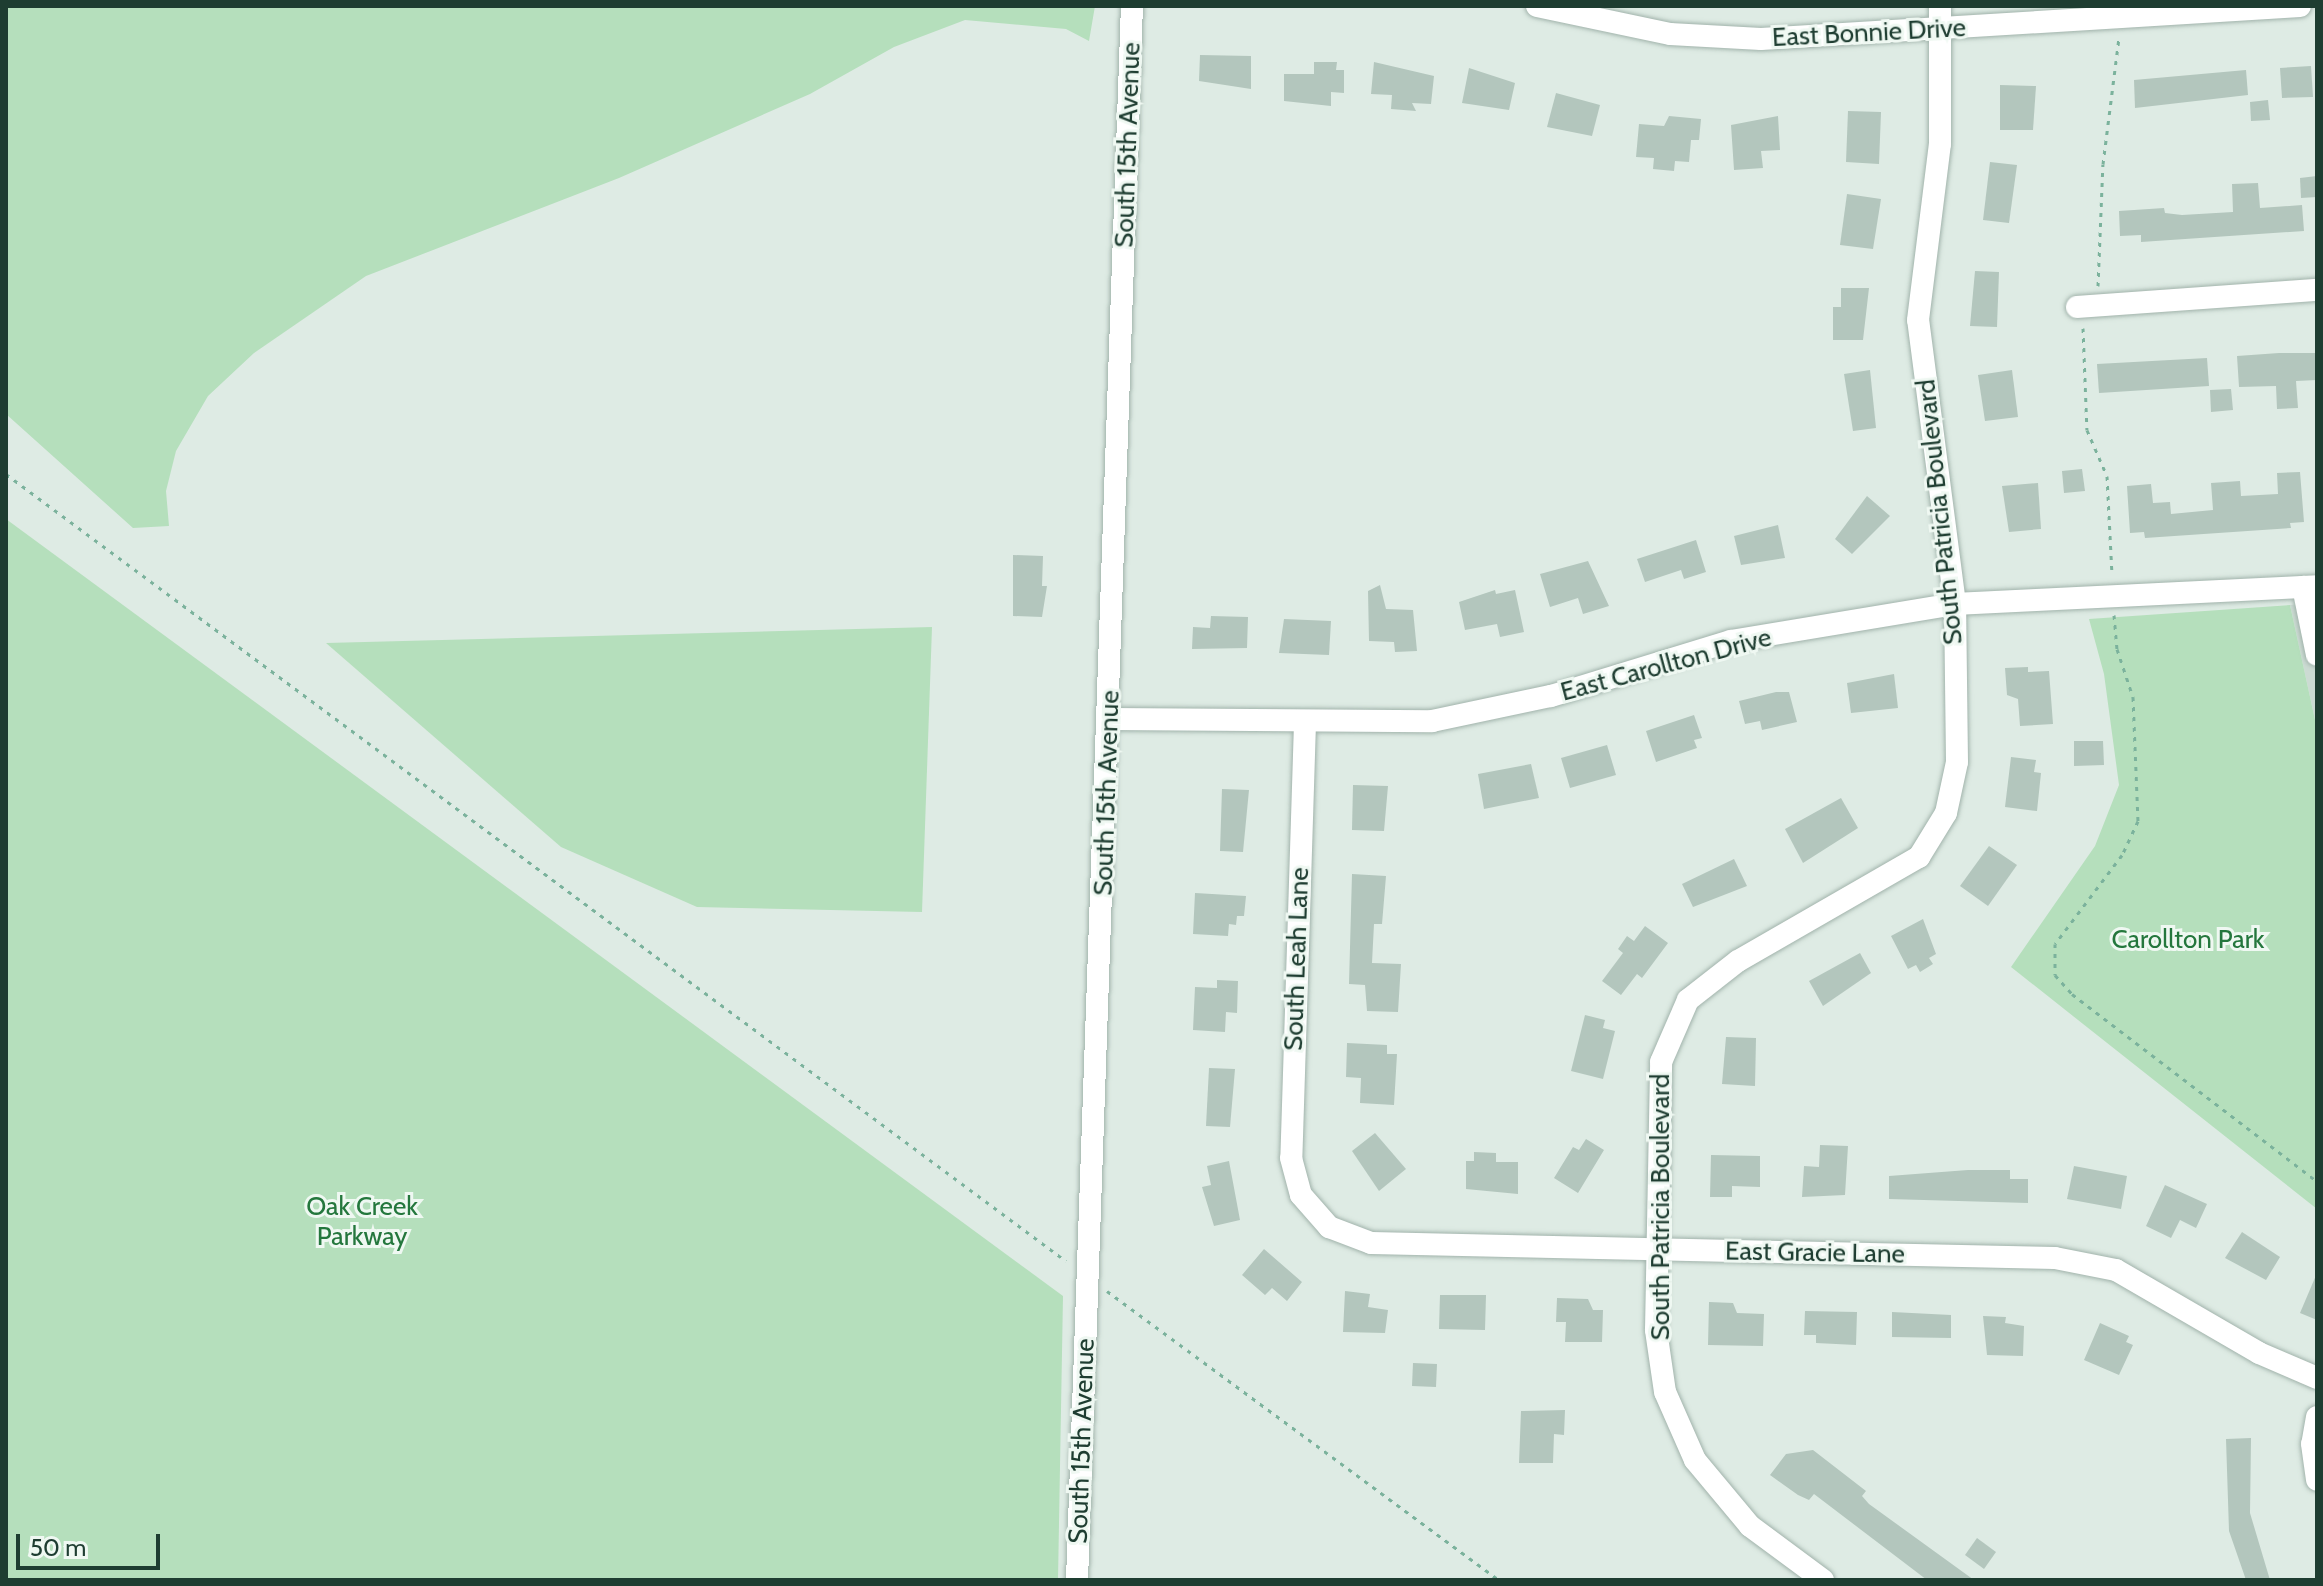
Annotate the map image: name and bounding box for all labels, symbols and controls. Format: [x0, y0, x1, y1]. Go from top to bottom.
street label: East Bonnie Drive [1771, 12, 1967, 54]
street label: South 15th Avenue [1109, 42, 1147, 248]
street label: South Patricia Boulevard [1911, 378, 1969, 646]
street label: East Carollton Drive [1557, 622, 1775, 708]
street label: South 15th Avenue [1088, 690, 1126, 896]
street label: South Leah Lane [1278, 867, 1316, 1051]
park label: Carollton Park [2111, 924, 2265, 956]
street label: South Patricia Boulevard [1645, 1074, 1677, 1340]
park label: Oak Creek Parkway [306, 1191, 418, 1252]
street label: East Gracie Lane [1725, 1236, 1905, 1270]
street label: South 15th Avenue [1063, 1338, 1101, 1544]
scale bar [20, 1518, 164, 1568]
text: 50 m [30, 1533, 86, 1562]

